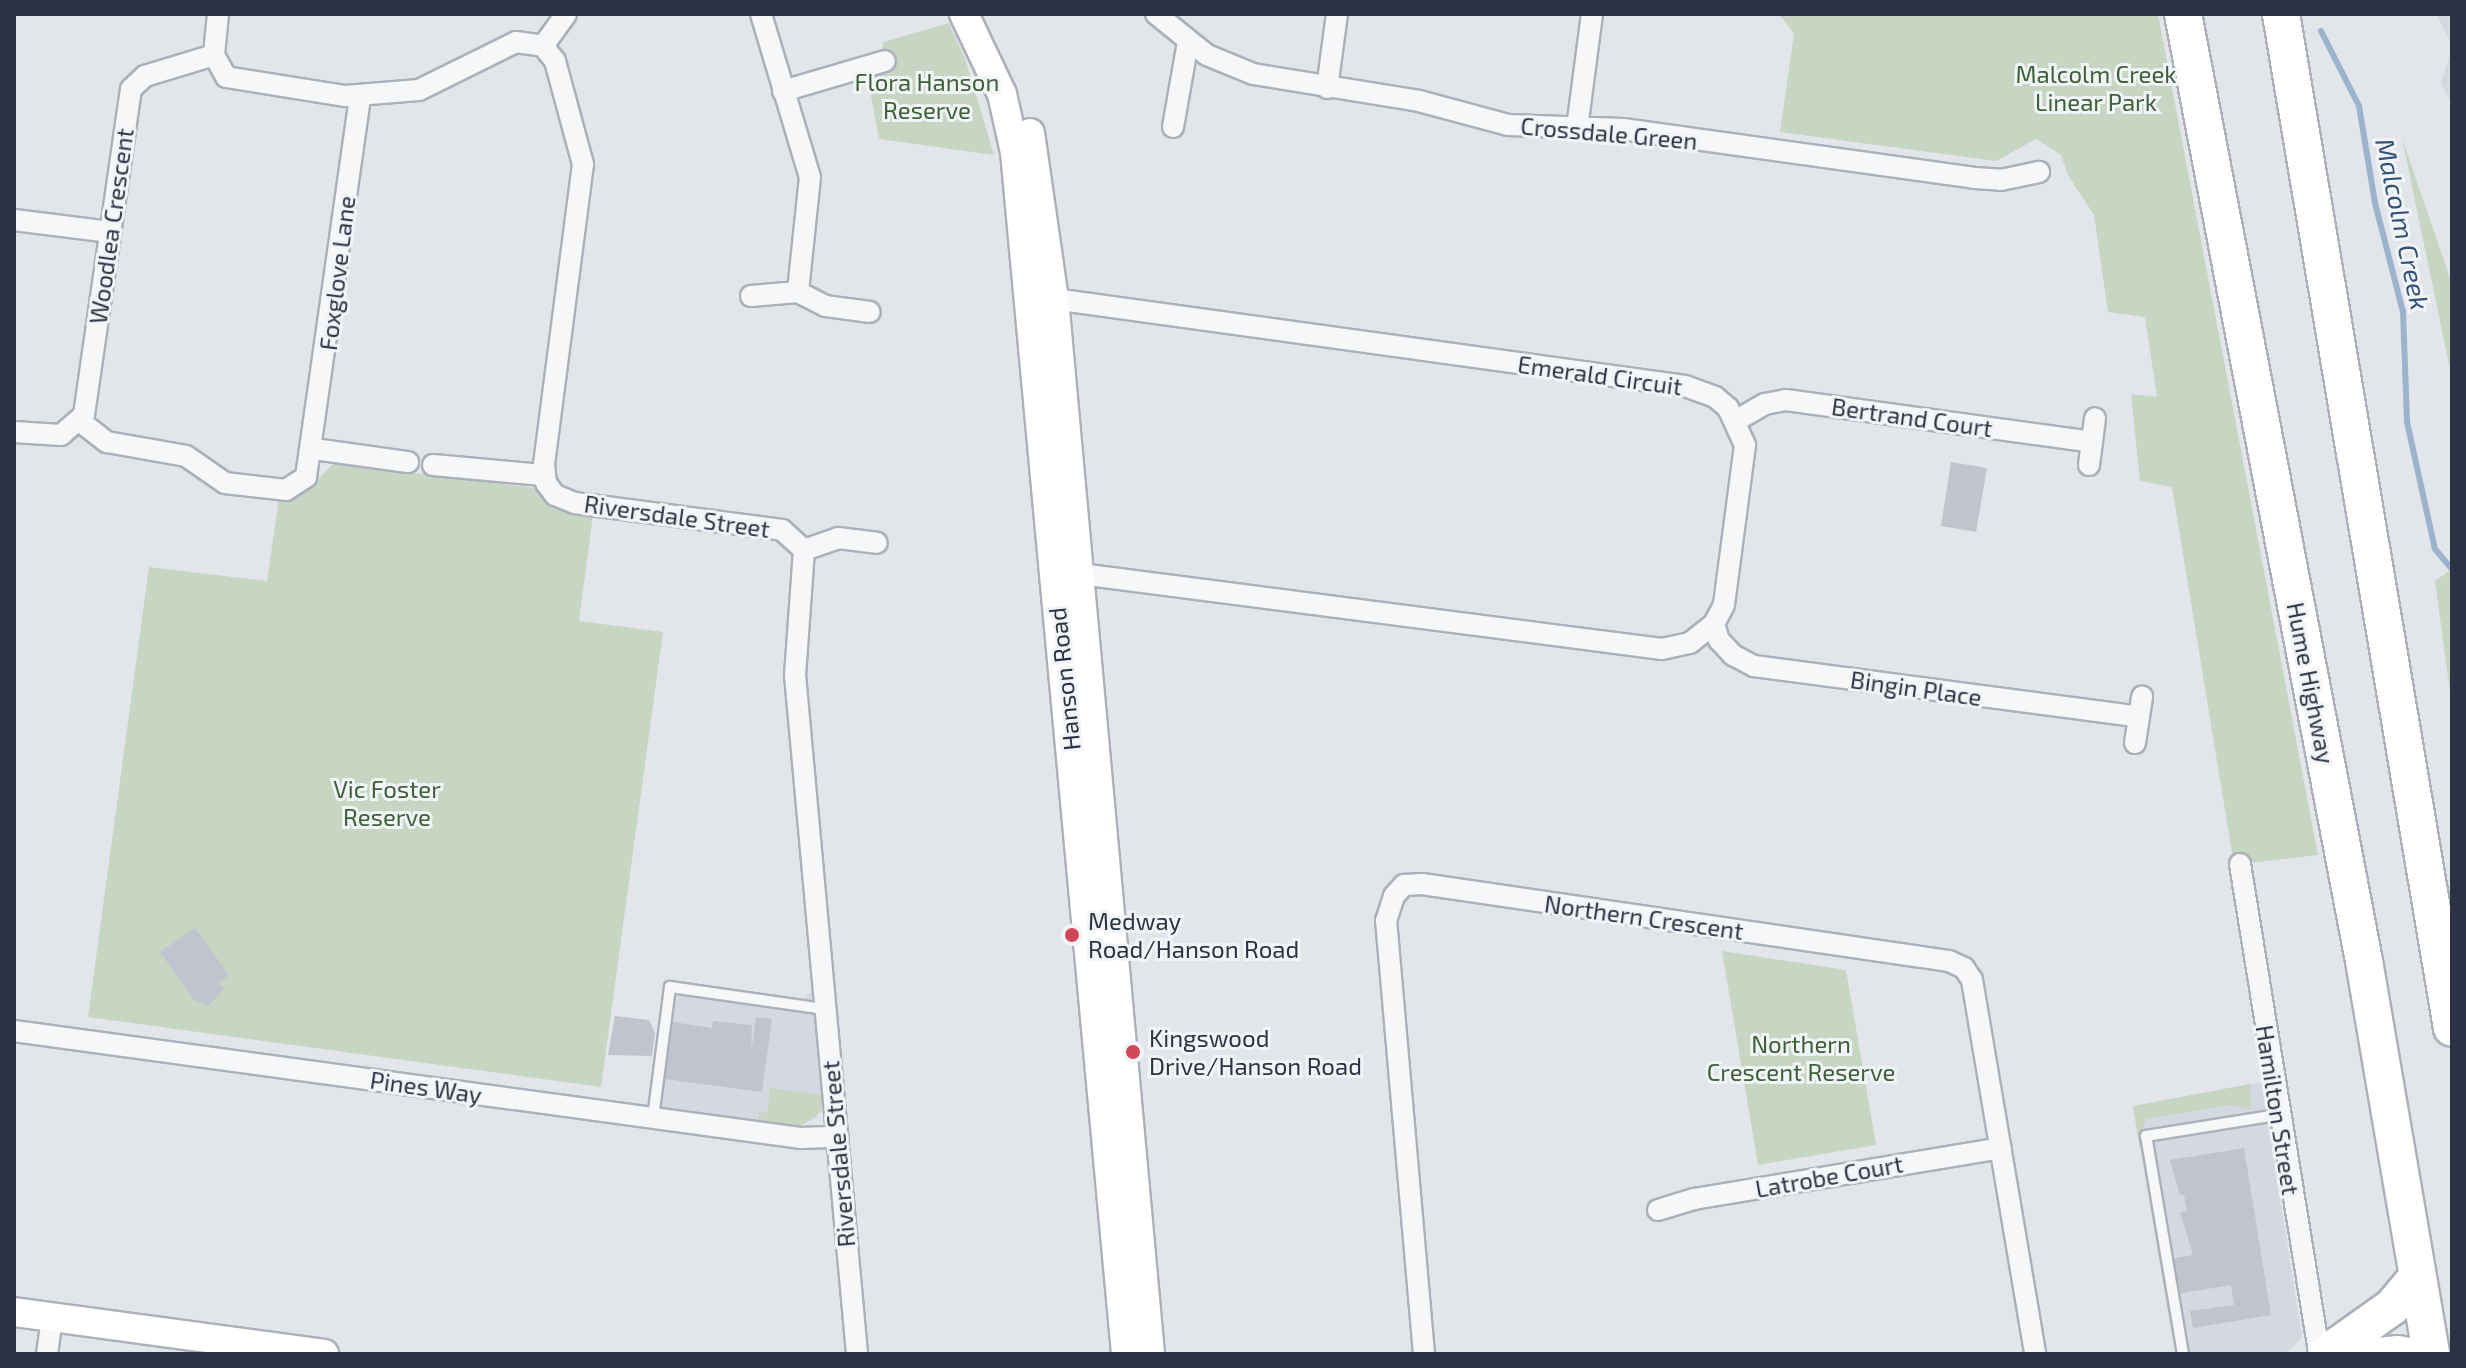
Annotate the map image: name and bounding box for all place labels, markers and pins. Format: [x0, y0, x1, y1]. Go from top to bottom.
place label: Medway Road/Hanson Road [1088, 907, 1299, 963]
marker: Medway Road/Hanson Road [1063, 926, 1081, 944]
place label: Kingswood Drive/Hanson Road [1149, 1024, 1362, 1080]
marker: Kingswood Drive/Hanson Road [1124, 1043, 1142, 1061]

